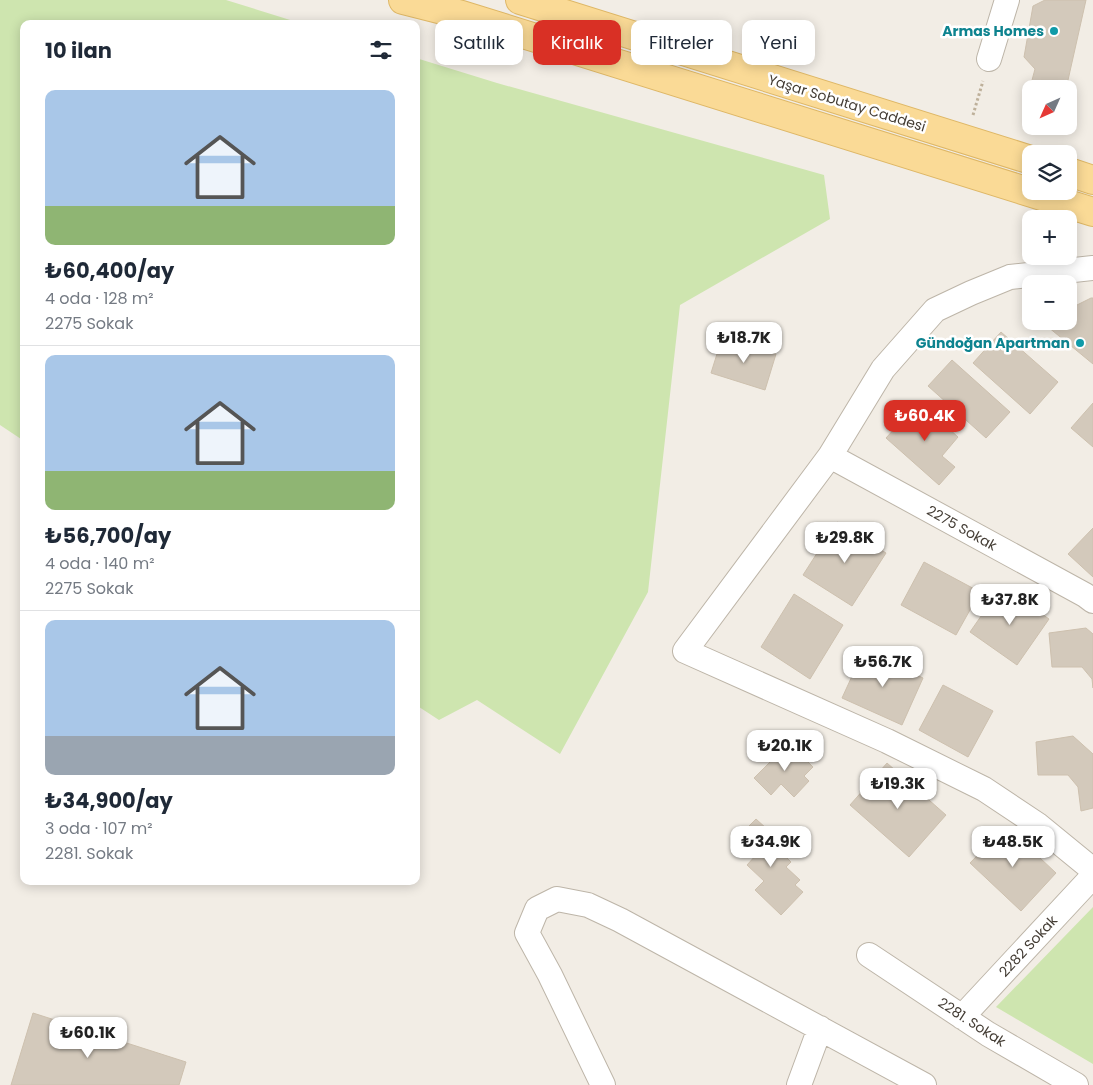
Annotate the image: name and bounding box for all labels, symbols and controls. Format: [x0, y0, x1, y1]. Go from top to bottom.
chip: Satılık [435, 20, 523, 65]
chip: Kiralık [533, 20, 621, 65]
chip: Filtreler [631, 20, 732, 65]
chip: Yeni [742, 20, 815, 65]
place label: Armas Homes [942, 21, 1044, 41]
marker: Armas Homes [1048, 25, 1060, 37]
text: 10 ilan [45, 36, 112, 65]
icon: filters [367, 36, 395, 64]
street label: Yaşar Sobutay Caddesi [766, 69, 928, 137]
north arrow [1022, 80, 1078, 135]
map controls [1022, 80, 1077, 330]
icon: home [175, 122, 265, 212]
button: layers [1022, 145, 1077, 200]
button: + [1022, 210, 1077, 265]
text: ₺60,400/ay [45, 256, 174, 285]
button: − [1022, 275, 1077, 330]
text: 4 oda · 128 m² [45, 287, 154, 310]
text: 2275 Sokak [45, 312, 133, 335]
pin: ₺18.7K [703, 322, 785, 364]
text: ₺18.7K [717, 326, 771, 349]
place label: Gündoğan Apartman [916, 333, 1070, 353]
marker: Gündoğan Apartman [1074, 337, 1086, 349]
icon: home [175, 388, 265, 478]
pin: ₺60.4K [884, 400, 966, 442]
text: ₺60.4K [895, 404, 955, 427]
street label: 2275 Sokak [923, 501, 1001, 556]
text: ₺56,700/ay [45, 521, 171, 550]
pin: ₺29.8K [804, 522, 886, 564]
text: ₺29.8K [816, 526, 874, 549]
text: 4 oda · 140 m² [45, 552, 154, 575]
text: 2275 Sokak [45, 577, 133, 600]
pin: ₺37.8K [969, 584, 1051, 626]
text: ₺37.8K [981, 588, 1039, 611]
pin: ₺56.7K [842, 646, 924, 688]
text: ₺56.7K [854, 650, 912, 673]
icon: home [175, 653, 265, 743]
pin: ₺20.1K [744, 730, 826, 772]
text: ₺20.1K [758, 734, 812, 757]
pin: ₺19.3K [857, 768, 939, 810]
text: ₺19.3K [871, 772, 925, 795]
text: ₺34,900/ay [45, 786, 173, 815]
text: 3 oda · 107 m² [45, 817, 152, 840]
pin: ₺34.9K [730, 826, 812, 868]
pin: ₺48.5K [972, 826, 1054, 868]
text: ₺34.9K [741, 830, 801, 853]
text: ₺48.5K [983, 830, 1043, 853]
text: 2281. Sokak [45, 842, 133, 865]
street label: 2282 Sokak [994, 910, 1062, 981]
street label: 2281. Sokak [934, 993, 1010, 1052]
pin: ₺60.1K [47, 1016, 129, 1059]
text: ₺60.1K [60, 1021, 116, 1044]

